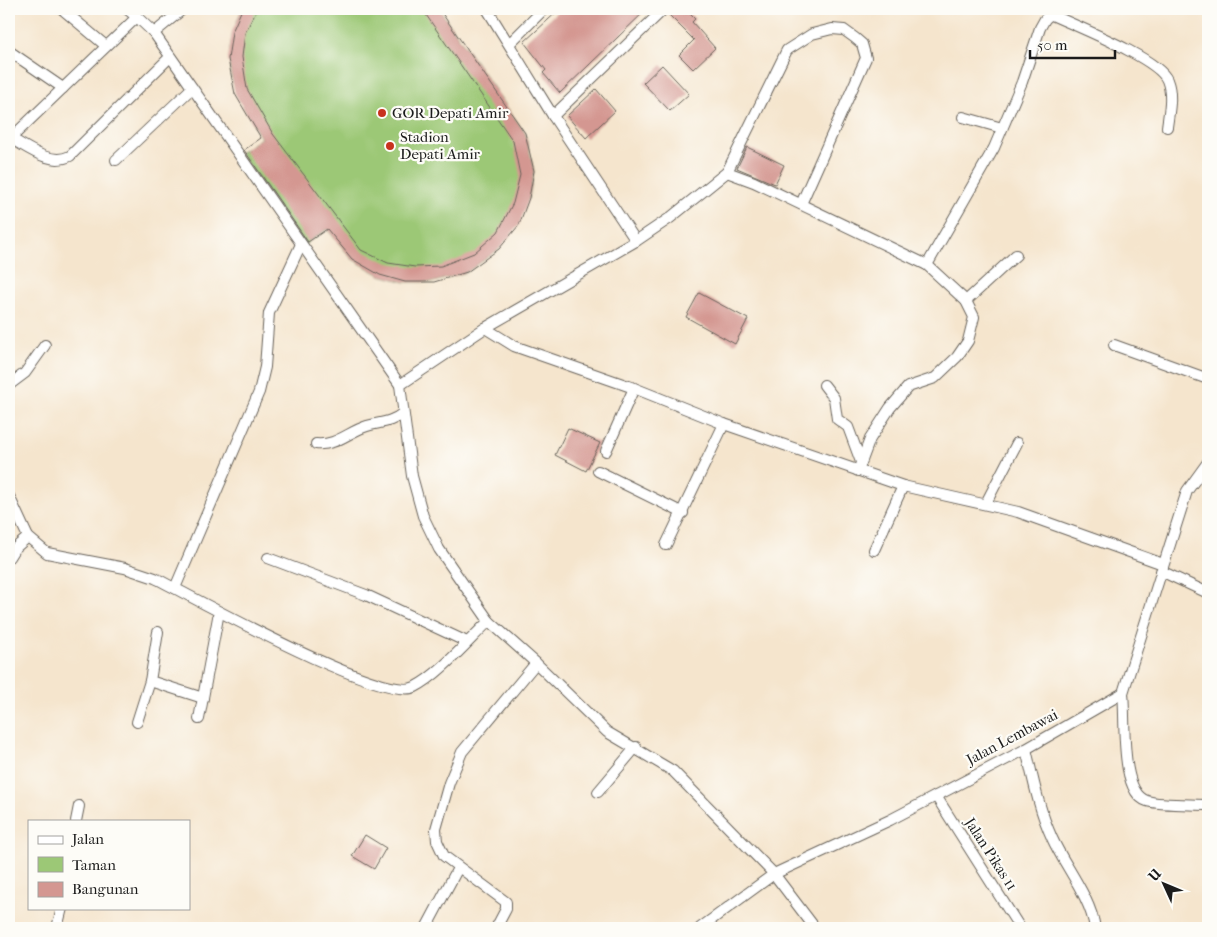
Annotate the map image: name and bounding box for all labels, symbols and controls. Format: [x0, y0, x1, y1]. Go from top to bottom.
scale bar [1030, 28, 1114, 60]
text: 50 m [1037, 36, 1068, 54]
place label: GOR Depati Amir [392, 104, 509, 122]
marker: GOR Depati Amir [376, 107, 388, 119]
place label: Stadion Depati Amir [400, 128, 481, 163]
marker: Stadion Depati Amir [384, 140, 396, 152]
street label: Jalan Lembawai [962, 705, 1061, 769]
street label: Jalan Pikas 11 [960, 814, 1021, 894]
legend [28, 820, 190, 910]
text: Jalan [71, 830, 104, 848]
text: Taman [72, 856, 116, 874]
north arrow [1140, 860, 1190, 910]
text: U [1144, 865, 1165, 886]
text: Bangunan [72, 880, 139, 898]

